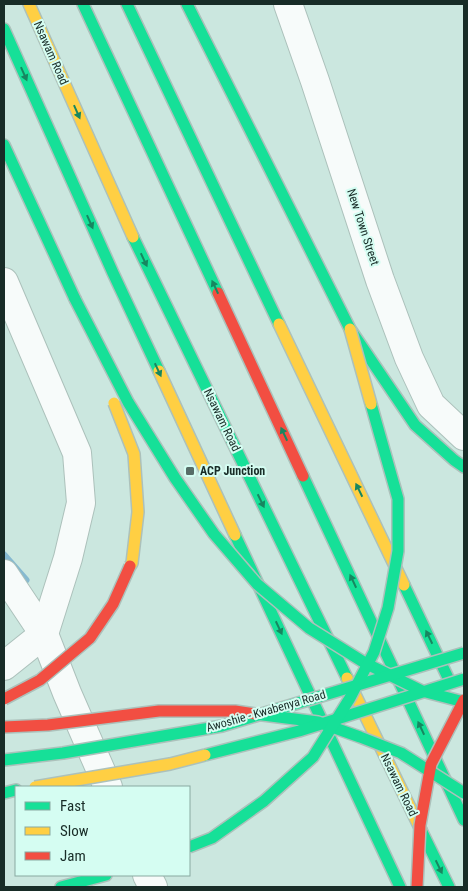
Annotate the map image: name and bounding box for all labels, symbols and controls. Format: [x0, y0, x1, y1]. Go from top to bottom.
street label: Nsawam Road [31, 19, 71, 87]
one-way arrow [20, 67, 28, 81]
one-way arrow [74, 105, 82, 119]
street label: New Town Street [344, 187, 382, 267]
one-way arrow [87, 215, 95, 229]
one-way arrow [140, 253, 148, 267]
one-way arrow [211, 280, 219, 294]
one-way arrow [155, 363, 163, 377]
street label: Nsawam Road [201, 386, 243, 454]
one-way arrow [279, 427, 287, 441]
place label: ACP Junction [200, 464, 265, 478]
marker: ACP Junction [184, 465, 196, 477]
one-way arrow [355, 483, 363, 497]
one-way arrow [257, 494, 265, 508]
one-way arrow [348, 574, 356, 588]
one-way arrow [275, 621, 283, 635]
one-way arrow [425, 630, 433, 644]
street label: Awoshie - Kwabenya Road [205, 687, 327, 735]
one-way arrow [417, 721, 425, 735]
street label: Nsawam Road [378, 751, 420, 819]
legend [15, 786, 190, 876]
text: Fast [60, 797, 85, 815]
text: Slow [60, 822, 89, 840]
text: Jam [60, 847, 86, 865]
one-way arrow [435, 860, 443, 874]

